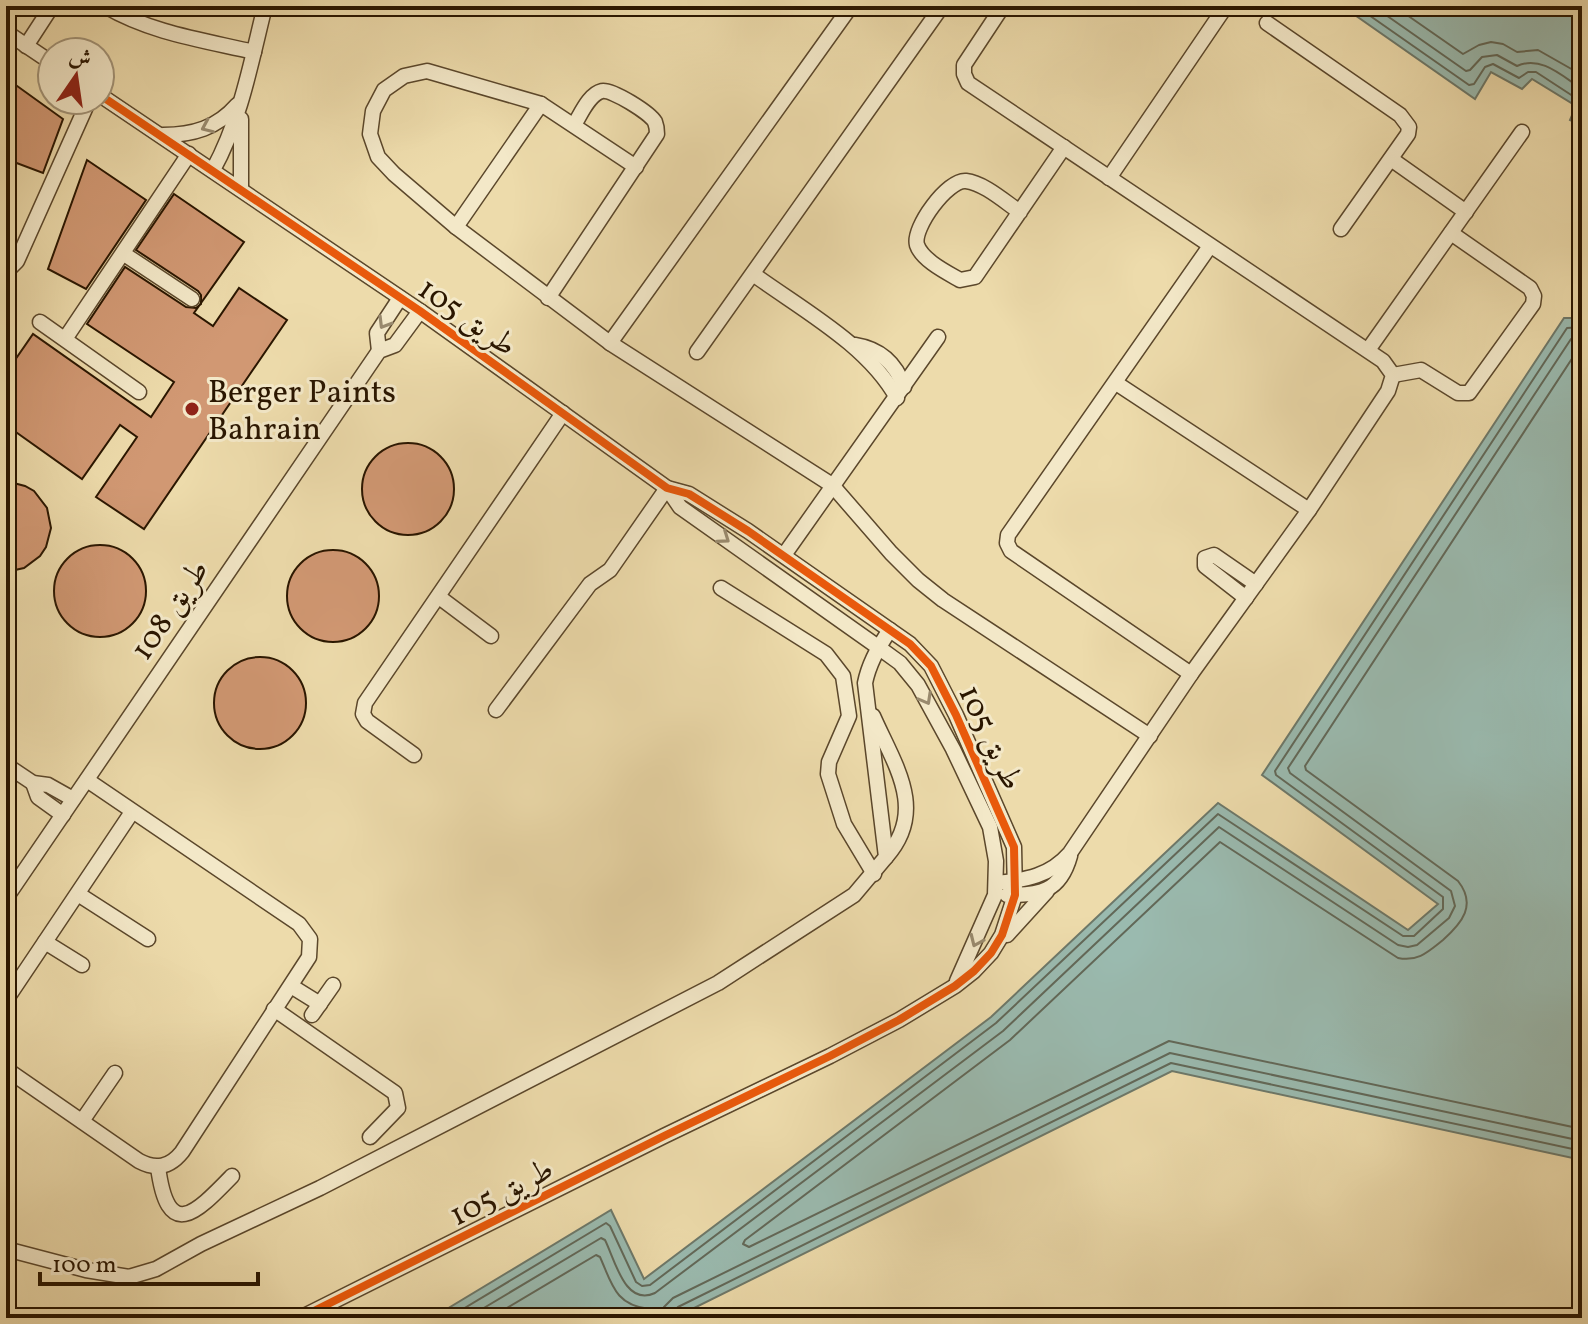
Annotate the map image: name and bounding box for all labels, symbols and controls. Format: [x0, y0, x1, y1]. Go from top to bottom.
north arrow [36, 36, 116, 116]
text: ش [66, 41, 94, 77]
one-way arrow [200, 117, 215, 133]
street label: طريق 105 [408, 268, 525, 369]
one-way arrow [379, 315, 394, 329]
place label: Berger Paints Bahrain [208, 372, 396, 453]
marker: Berger Paints Bahrain [183, 400, 201, 418]
one-way arrow [716, 528, 730, 543]
street label: طريق 108 [122, 552, 221, 670]
street label: طريق 105 [946, 678, 1033, 798]
one-way arrow [916, 691, 931, 705]
one-way arrow [970, 933, 986, 947]
street label: طريق 105 [443, 1149, 562, 1239]
scale bar [40, 1236, 258, 1286]
text: 100 m [52, 1249, 117, 1283]

